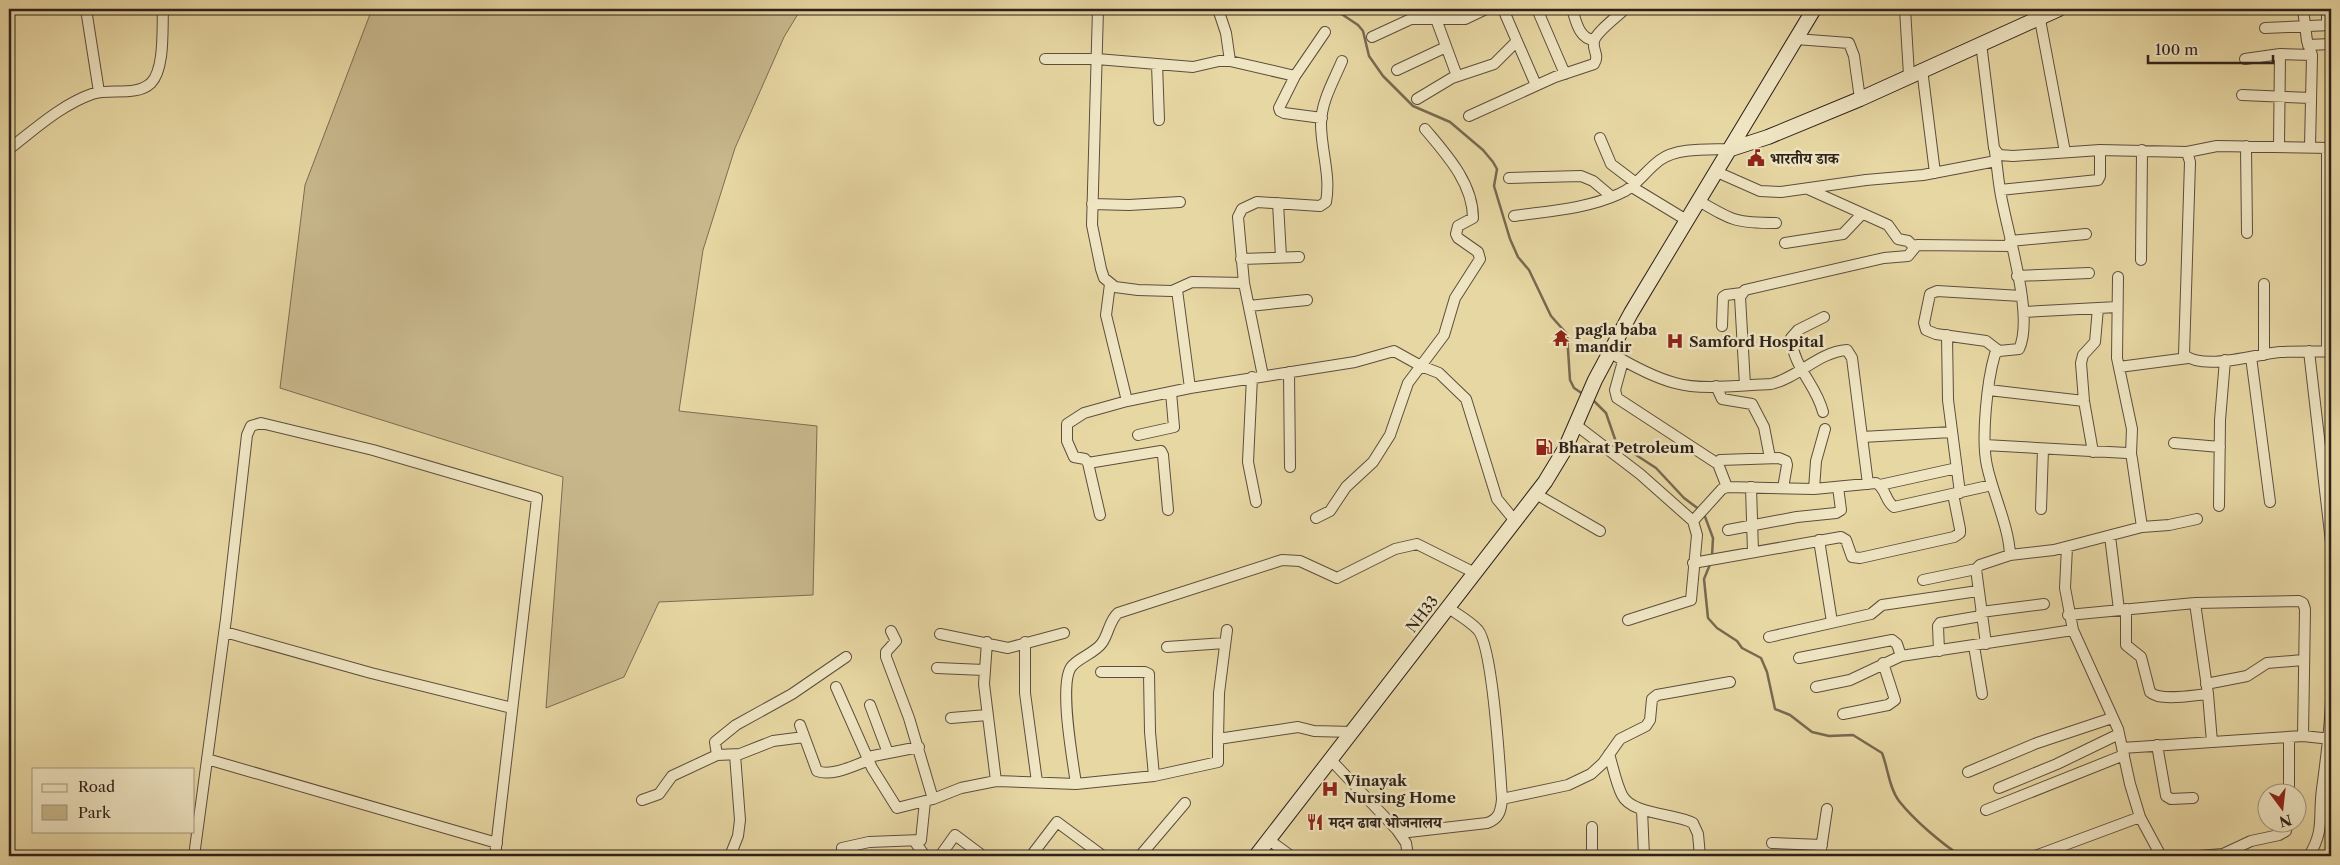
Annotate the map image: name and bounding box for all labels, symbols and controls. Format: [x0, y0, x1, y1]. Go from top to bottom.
scale bar [2148, 32, 2272, 64]
text: 100 m [2155, 40, 2198, 59]
public building icon: भारतीय डाक [1746, 148, 1766, 168]
place label: भारतीय डाक [1770, 149, 1840, 168]
place label: pagla baba mandir [1575, 320, 1657, 356]
temple icon: pagla baba mandir [1551, 328, 1571, 348]
hospital icon: Samford Hospital [1665, 331, 1685, 351]
place label: Samford Hospital [1689, 332, 1824, 351]
fuel station icon: Bharat Petroleum [1534, 437, 1554, 457]
place label: Bharat Petroleum [1558, 438, 1695, 457]
street label: NH33 [1402, 592, 1442, 636]
legend [32, 768, 195, 832]
place label: Vinayak Nursing Home [1343, 771, 1456, 807]
text: Road [78, 777, 115, 796]
hospital icon: Vinayak Nursing Home [1320, 779, 1340, 799]
north arrow [2258, 782, 2308, 832]
text: Park [78, 803, 112, 822]
text: N [2277, 810, 2294, 831]
restaurant icon: मदन ढाबा भोजनालय [1305, 812, 1325, 832]
place label: मदन ढाबा भोजनालय [1328, 813, 1443, 832]

